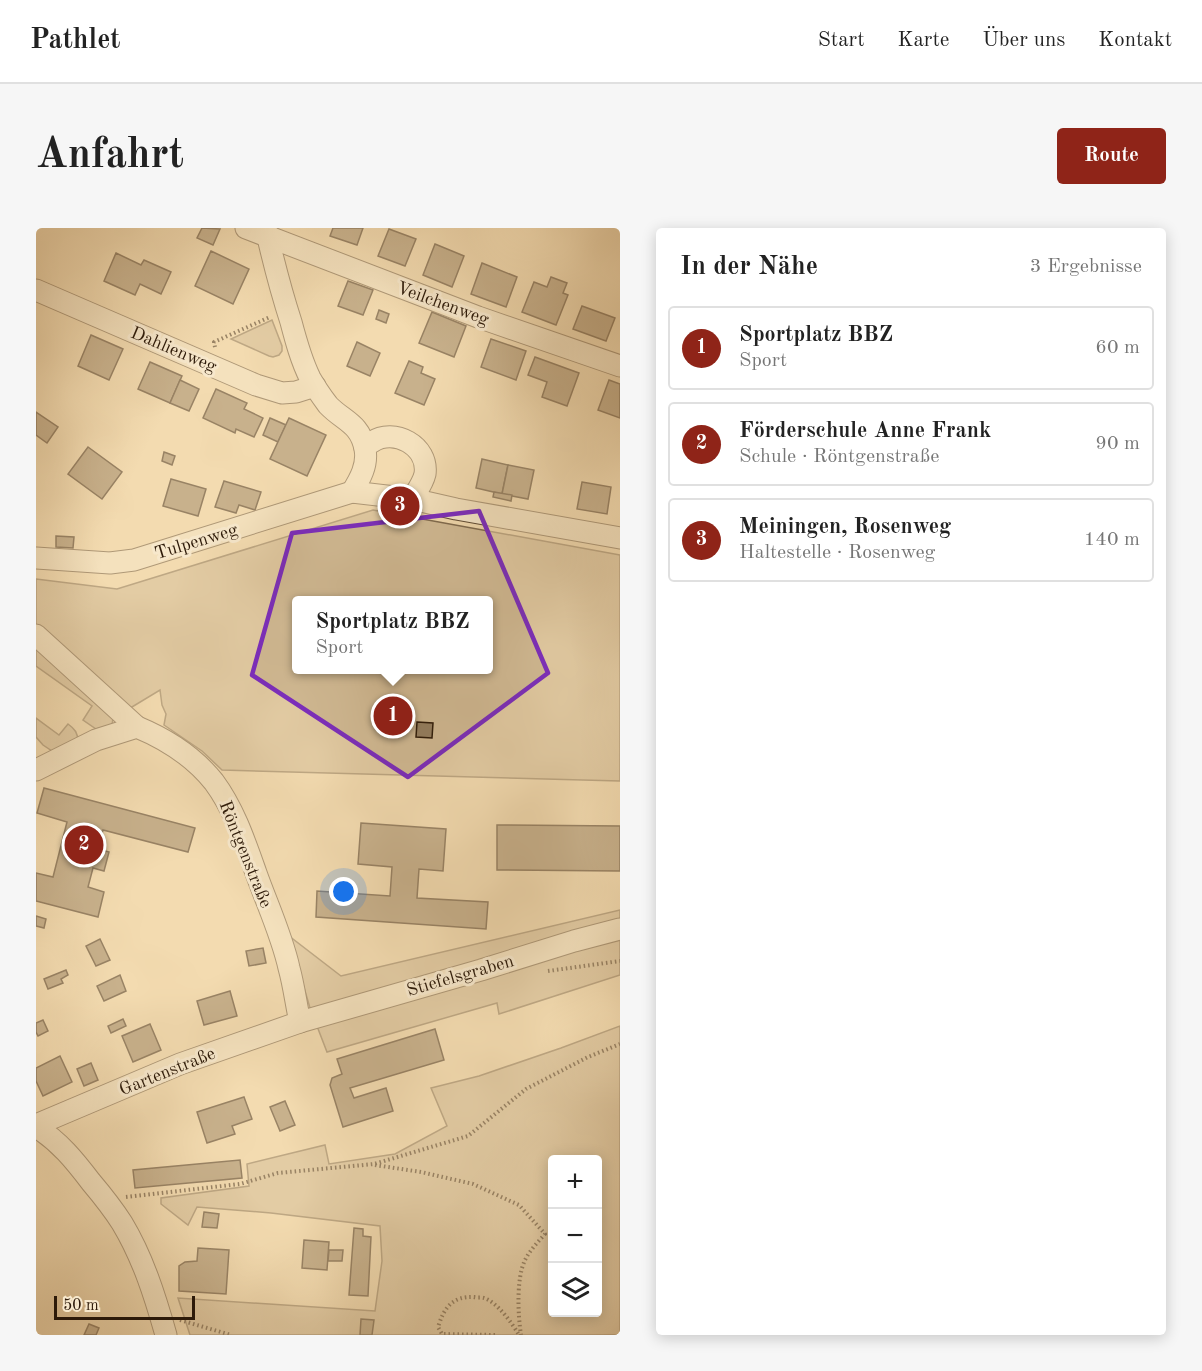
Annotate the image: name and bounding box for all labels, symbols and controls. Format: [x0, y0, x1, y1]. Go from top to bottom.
text: Pathlet [30, 27, 121, 55]
text: Start [818, 30, 865, 51]
text: Karte [898, 30, 949, 51]
text: Über uns [982, 30, 1065, 51]
text: Kontakt [1098, 30, 1172, 51]
button: Route [1057, 128, 1166, 184]
text: Anfahrt [36, 135, 184, 177]
text: In der Nähe [680, 254, 818, 280]
text: 3 Ergebnisse [1030, 257, 1142, 277]
street label: Veilchenweg [394, 279, 492, 329]
street label: Dahlienweg [128, 324, 220, 376]
text: Sportplatz BBZ [739, 324, 893, 346]
text: 1 [696, 338, 707, 358]
text: 60 m [1095, 338, 1140, 358]
text: Sport [739, 351, 787, 371]
text: Förderschule Anne Frank [739, 420, 991, 442]
text: 2 [696, 434, 707, 454]
text: 90 m [1095, 434, 1140, 454]
text: Schule · Röntgenstraße [739, 447, 939, 467]
pin: 3 [380, 484, 420, 528]
text: Meiningen, Rosenweg [739, 516, 951, 538]
street label: Tulpenweg [153, 521, 240, 563]
text: 3 [696, 530, 707, 550]
text: 140 m [1084, 530, 1140, 550]
text: Haltestelle · Rosenweg [739, 543, 935, 563]
popup [292, 596, 493, 674]
text: Sportplatz BBZ [315, 611, 470, 633]
text: Sport [315, 638, 363, 658]
pin: 1 [374, 694, 412, 738]
street label: Röntgenstraße [215, 798, 275, 910]
pin: 2 [64, 822, 104, 868]
your location [329, 877, 358, 906]
street label: Stiefelsgraben [405, 952, 516, 1000]
street label: Gartenstraße [117, 1045, 218, 1099]
map controls [548, 1155, 602, 1317]
button: + [548, 1155, 602, 1209]
button: − [548, 1209, 602, 1263]
button: layers [548, 1263, 602, 1317]
scale bar [54, 1293, 195, 1320]
text: 50 m [63, 1298, 99, 1314]

